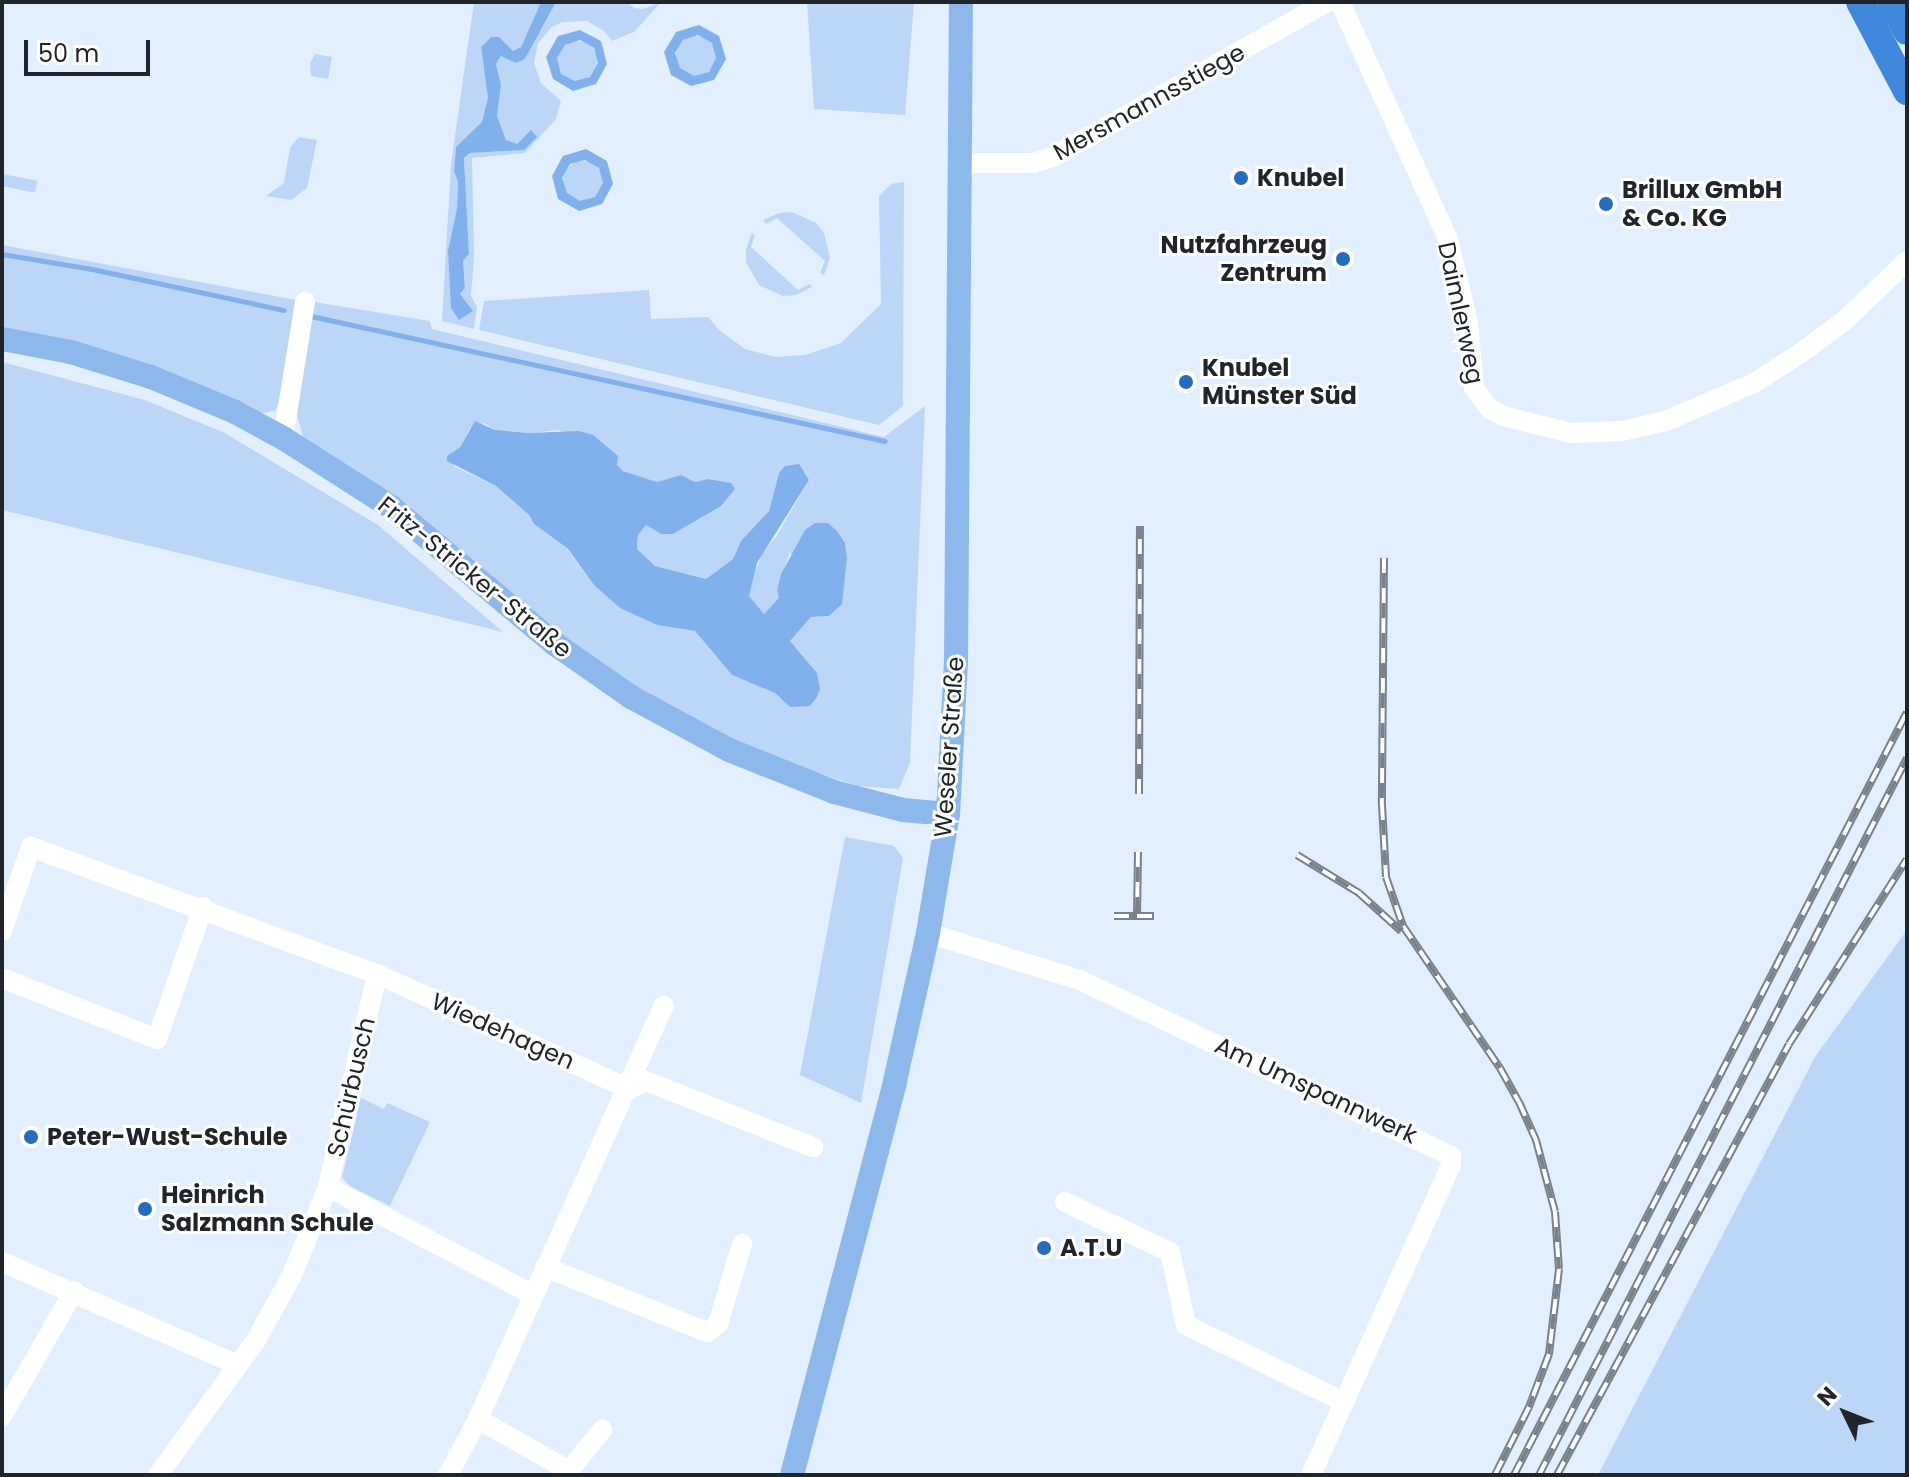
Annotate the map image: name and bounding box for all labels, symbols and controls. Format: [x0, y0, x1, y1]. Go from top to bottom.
scale bar [28, 24, 154, 74]
text: 50 m [38, 37, 99, 70]
street label: Mersmannsstiege [1048, 37, 1250, 167]
place label: Knubel [1257, 164, 1344, 192]
marker: Knubel [1232, 169, 1250, 187]
place label: Brillux GmbH & Co. KG [1622, 176, 1782, 232]
marker: Brillux GmbH & Co. KG [1597, 195, 1615, 213]
place label: Nutzfahrzeug Zentrum [1161, 231, 1327, 287]
street label: Daimlerweg [1432, 239, 1490, 387]
marker: Nutzfahrzeug Zentrum [1334, 250, 1352, 268]
place label: Knubel Münster Süd [1202, 354, 1357, 410]
marker: Knubel Münster Süd [1177, 373, 1195, 391]
street label: Fritz-Stricker-Straße [372, 490, 578, 664]
street label: Weseler Straße [928, 656, 970, 838]
street label: Wiedehagen [427, 987, 579, 1075]
street label: Schürbusch [321, 1014, 381, 1160]
street label: Am Umspannwerk [1210, 1031, 1422, 1149]
place label: Peter-Wust-Schule [47, 1123, 287, 1151]
marker: Peter-Wust-Schule [22, 1128, 40, 1146]
place label: Heinrich Salzmann Schule [161, 1181, 374, 1237]
marker: Heinrich Salzmann Schule [136, 1200, 154, 1218]
place label: A.T.U [1060, 1234, 1122, 1262]
marker: A.T.U [1035, 1239, 1053, 1257]
north arrow [1805, 1373, 1885, 1453]
text: N [1810, 1380, 1844, 1413]

